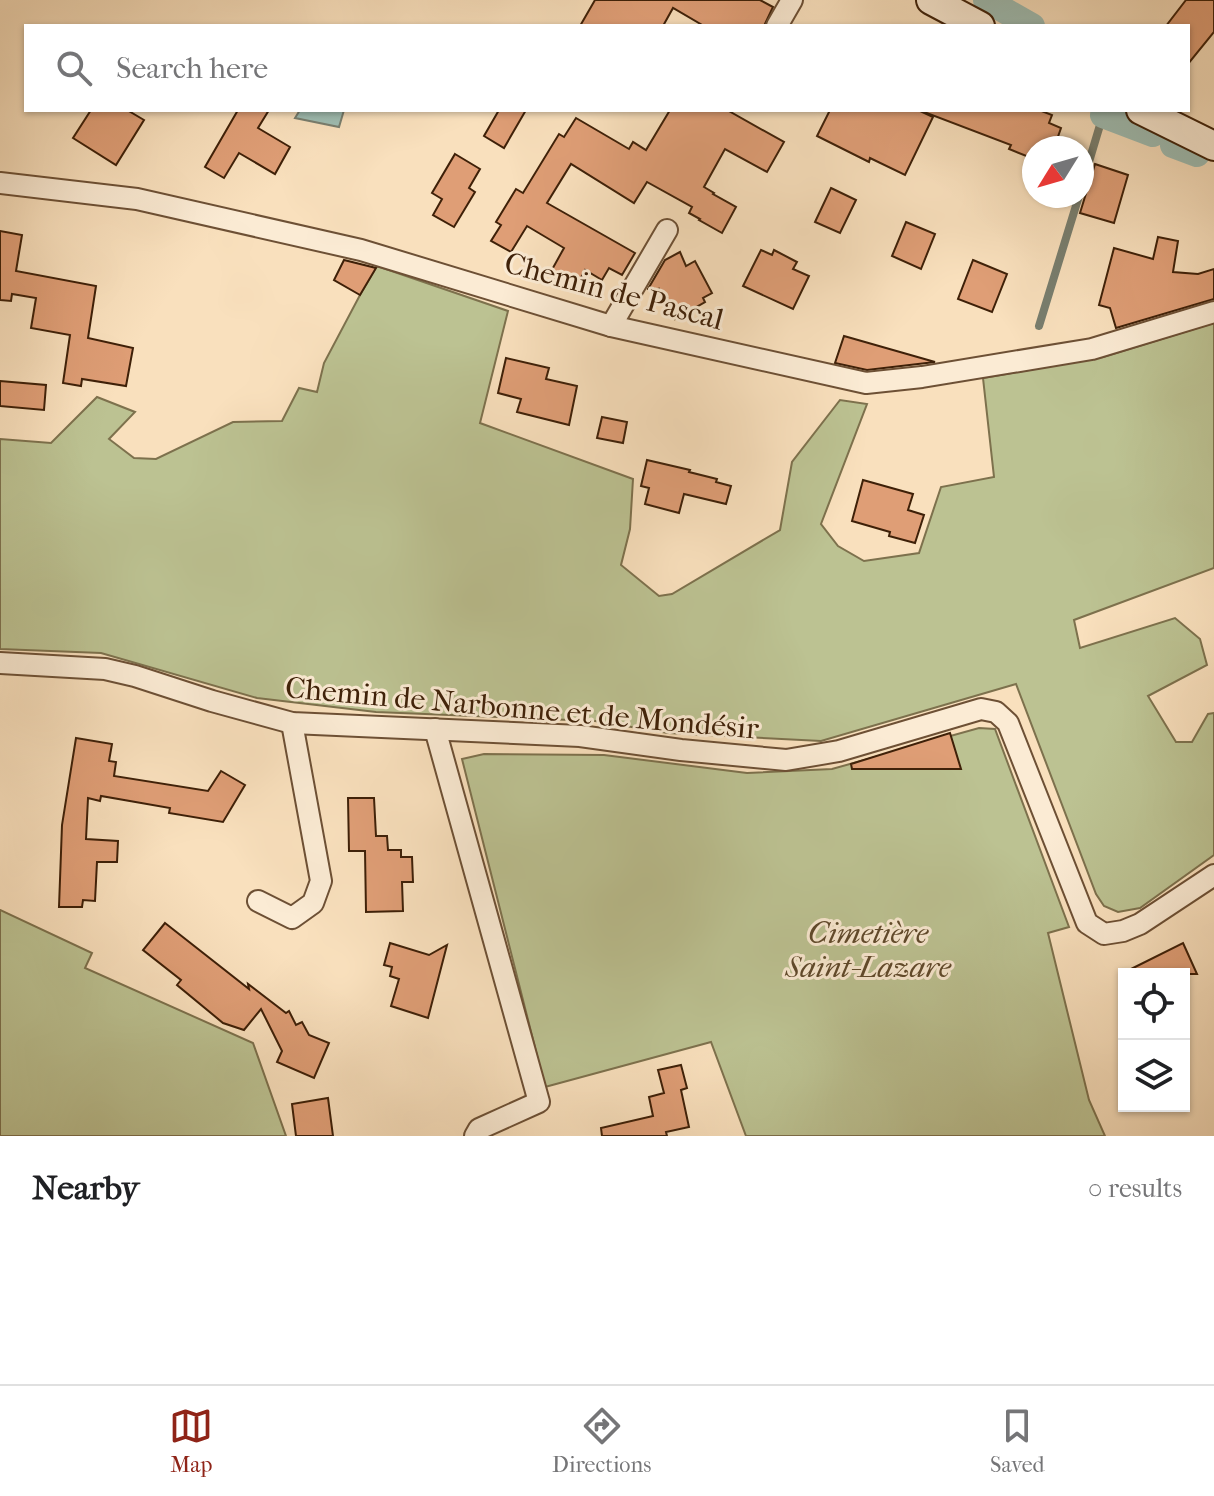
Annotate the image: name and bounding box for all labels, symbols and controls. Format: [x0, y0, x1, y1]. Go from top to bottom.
search box [24, 24, 1190, 112]
icon: search [52, 46, 96, 90]
text: Search here [116, 51, 268, 86]
north arrow [1022, 136, 1094, 208]
street label: Chemin de Pascal [501, 245, 727, 338]
street label: Chemin de Narbonne et de Mondésir [284, 670, 760, 747]
park label: Cimetière Saint-Lazare [784, 916, 952, 985]
map controls [1118, 968, 1190, 1112]
button: locate [1118, 968, 1190, 1040]
button: layers [1118, 1040, 1190, 1112]
text: Nearby [32, 1168, 139, 1208]
text: 0 results [1088, 1173, 1182, 1204]
tab: Map [169, 1404, 213, 1478]
tab: Directions [552, 1404, 651, 1478]
tab: Saved [990, 1404, 1045, 1478]

